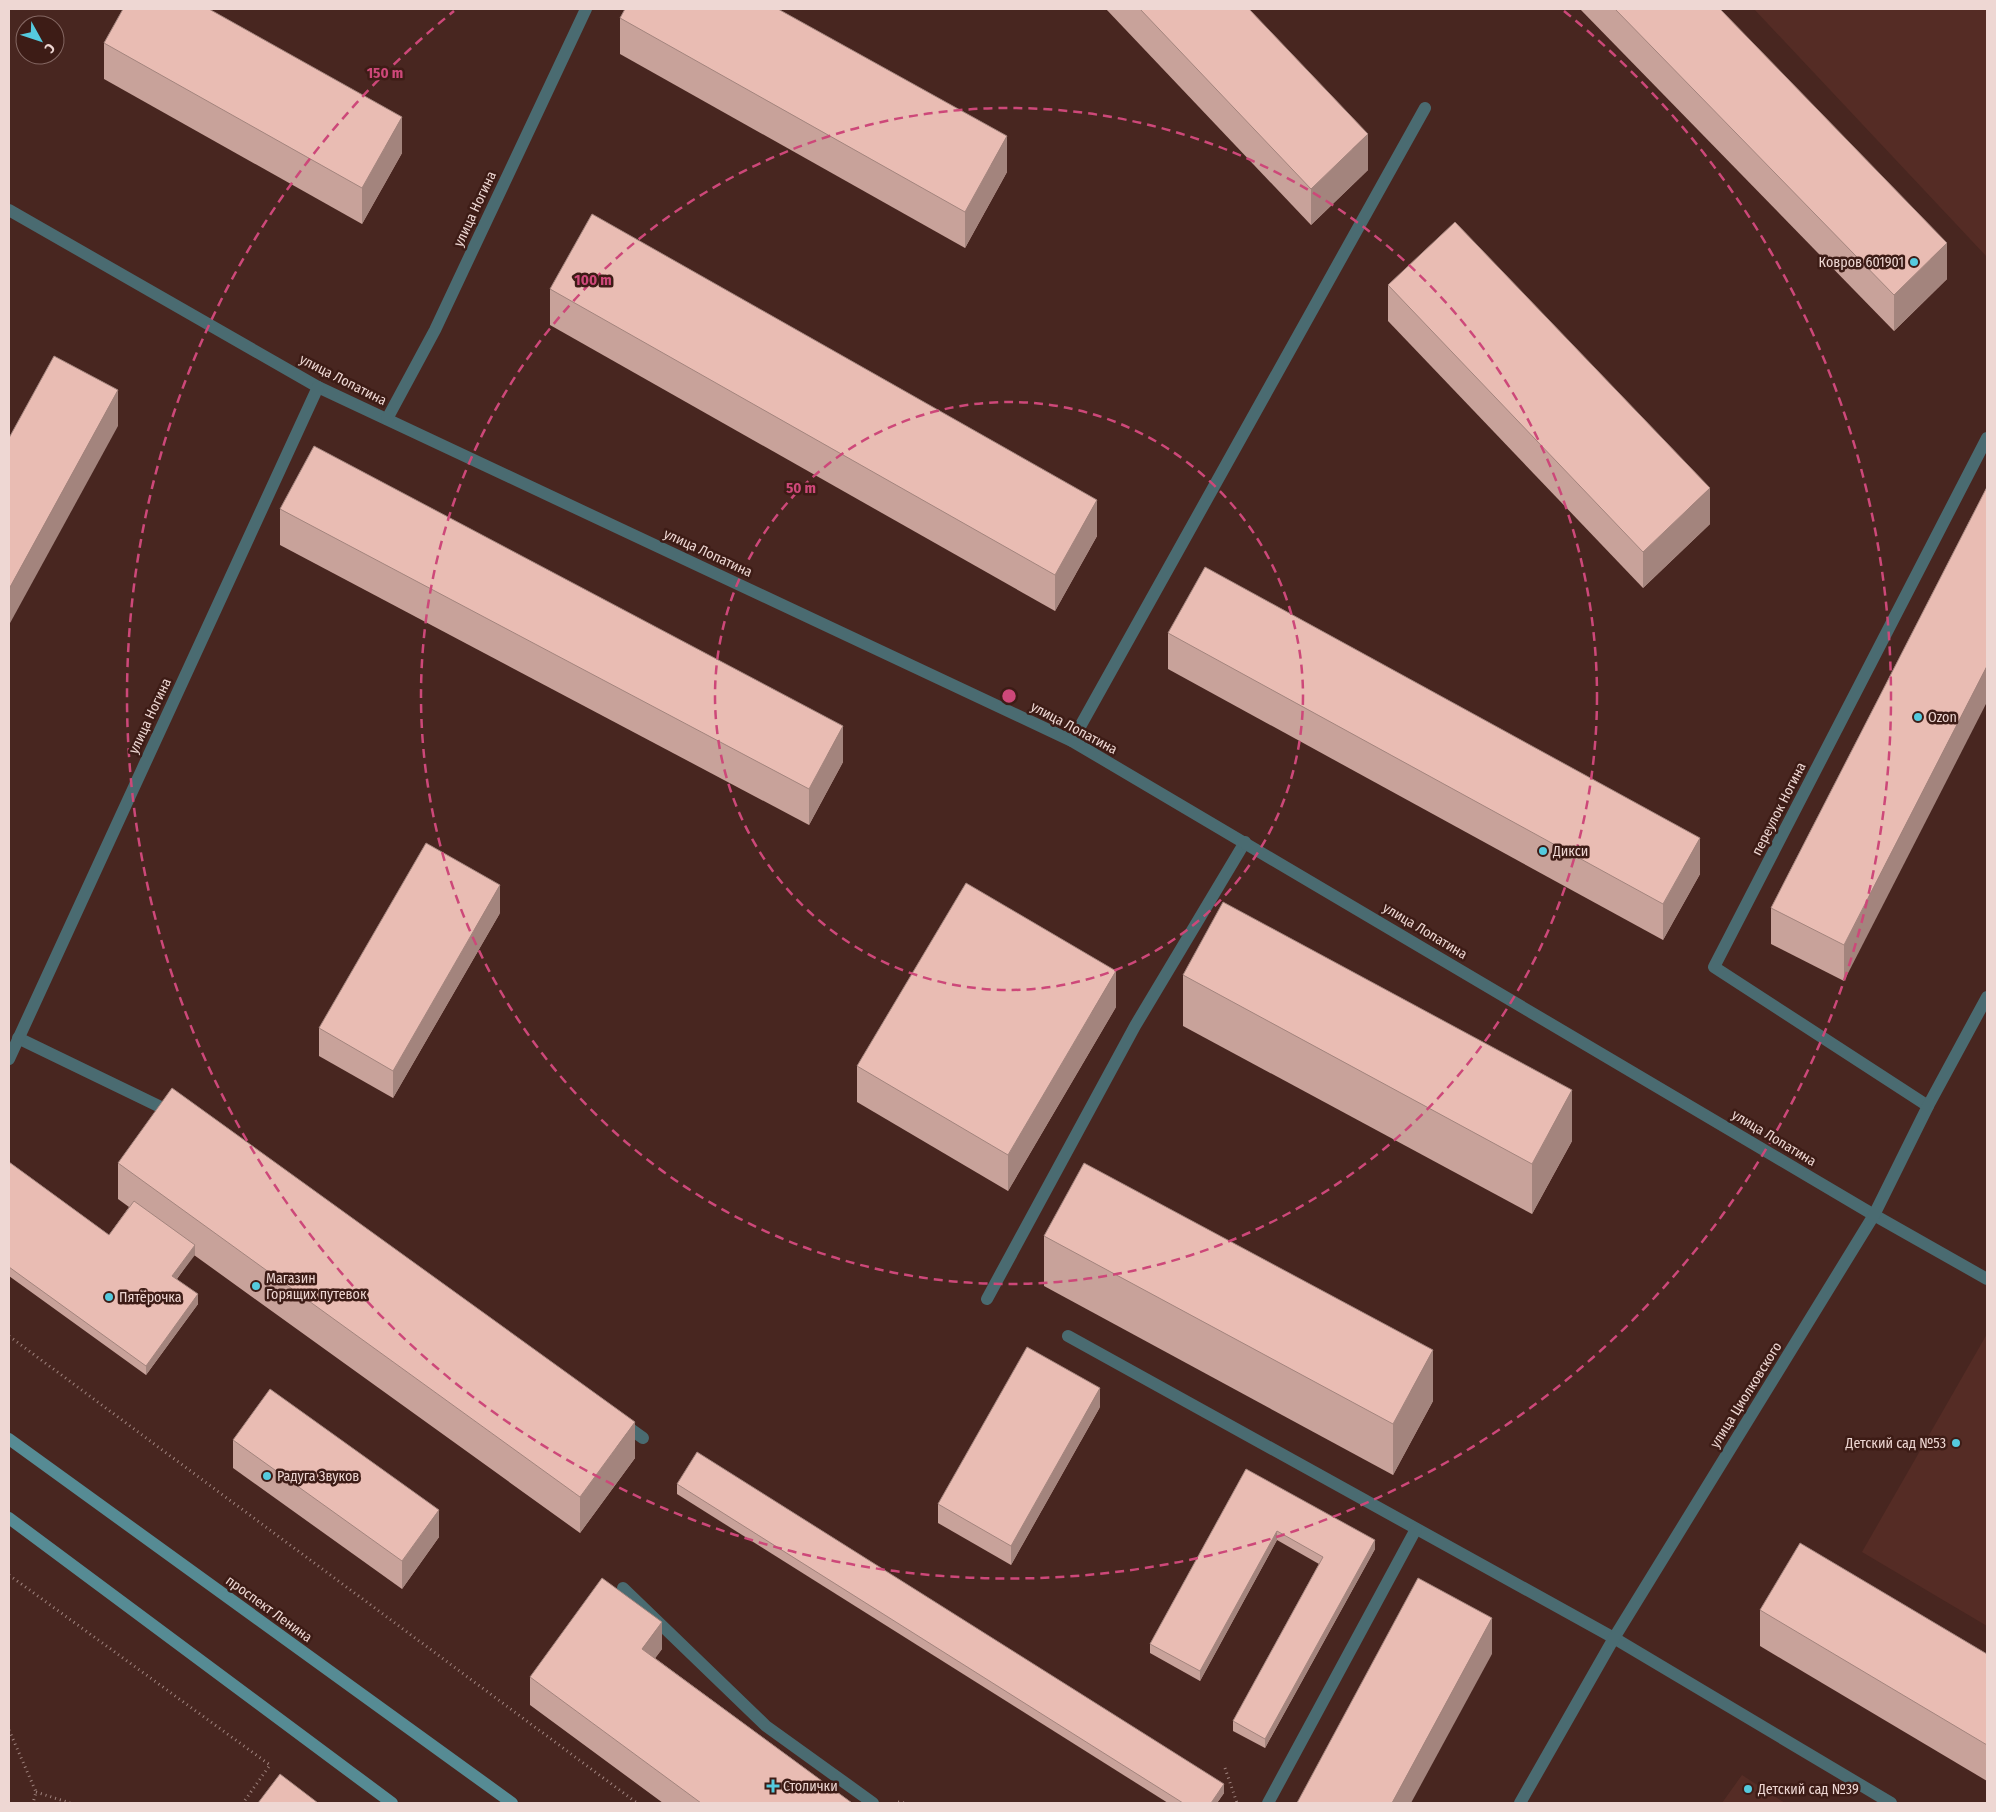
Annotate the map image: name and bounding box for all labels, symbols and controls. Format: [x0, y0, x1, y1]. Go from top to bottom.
north arrow [15, 15, 65, 65]
text: С [40, 40, 58, 57]
text: 150 m [367, 64, 403, 82]
street label: улица Ногина [450, 168, 500, 250]
place label: Ковров 601901 [1819, 254, 1904, 271]
marker: Ковров 601901 [1908, 256, 1920, 268]
text: 100 m [574, 271, 612, 289]
street label: улица Лопатина [297, 351, 390, 409]
text: 50 m [786, 479, 816, 497]
street label: улица Лопатина [661, 525, 755, 581]
street label: улица Ногина [125, 675, 175, 757]
centre of rings [1000, 687, 1018, 705]
street label: улица Лопатина [1028, 698, 1120, 758]
place label: Ozon [1928, 709, 1957, 726]
marker: Ozon [1912, 711, 1924, 723]
street label: переулок Ногина [1748, 759, 1810, 858]
place label: Дикси [1552, 843, 1588, 860]
marker: Дикси [1537, 845, 1549, 857]
street label: улица Лопатина [1380, 899, 1470, 963]
street label: улица Лопатина [1729, 1106, 1819, 1170]
place label: Магазин Горящих путевок [266, 1270, 367, 1303]
marker: Магазин Горящих путевок [250, 1280, 262, 1292]
place label: Пятёрочка [119, 1289, 182, 1306]
marker: Пятёрочка [103, 1291, 115, 1303]
street label: улица Циолковского [1707, 1339, 1785, 1451]
place label: Детский сад №53 [1845, 1435, 1946, 1452]
marker: Детский сад №53 [1950, 1437, 1962, 1449]
place label: Радуга Звуков [277, 1468, 359, 1485]
marker: Радуга Звуков [261, 1470, 273, 1482]
street label: проспект Ленина [223, 1572, 316, 1646]
place label: Столички [783, 1778, 838, 1795]
marker: Столички [767, 1780, 779, 1792]
place label: Детский сад №39 [1757, 1781, 1859, 1798]
marker: Детский сад №39 [1742, 1783, 1754, 1795]

